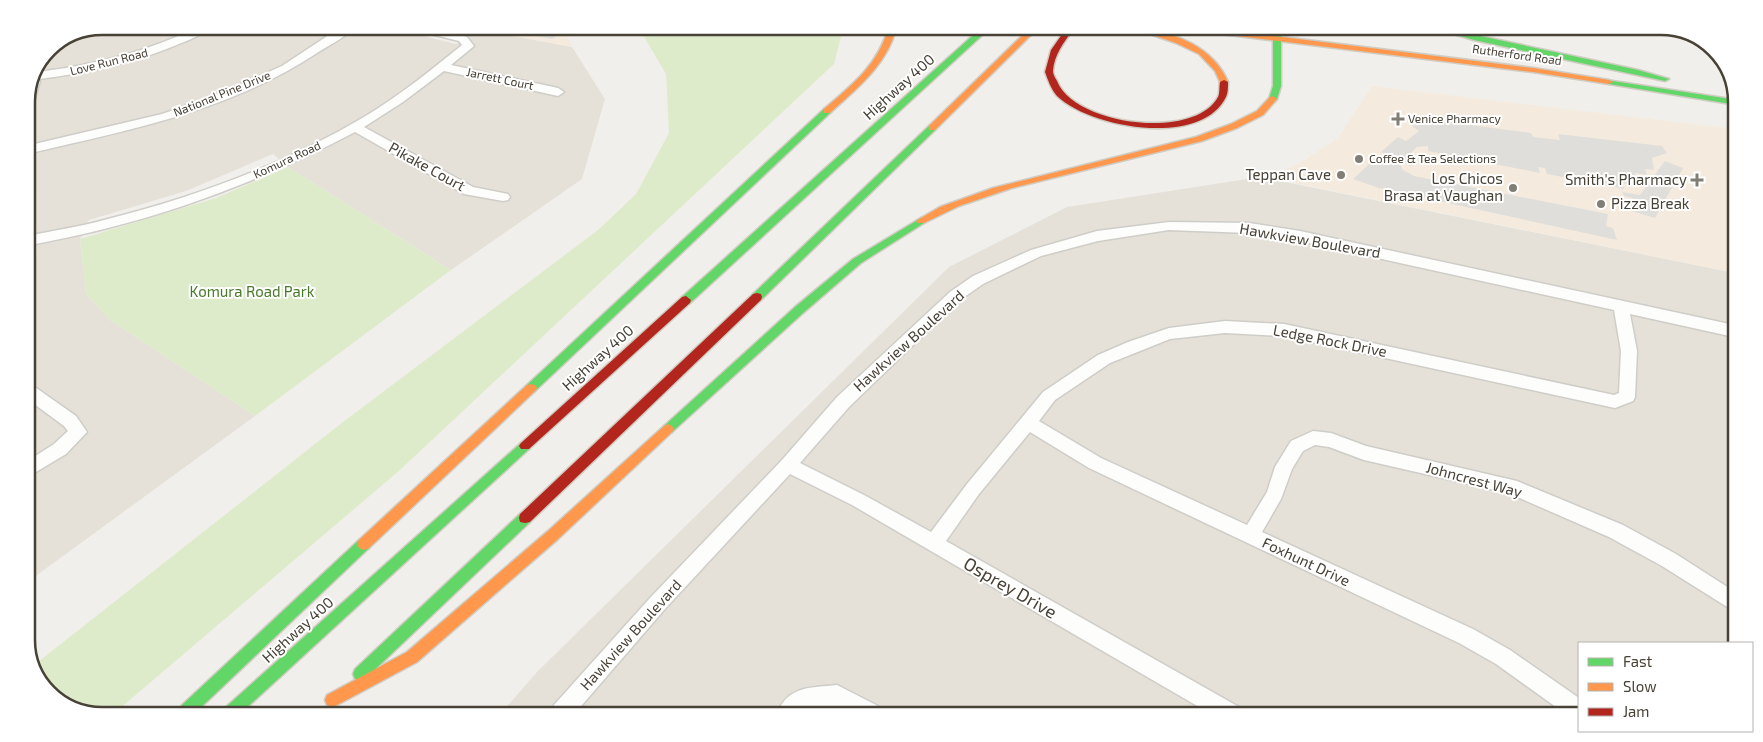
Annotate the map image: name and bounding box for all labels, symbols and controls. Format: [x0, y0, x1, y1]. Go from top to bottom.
street label: Rutherford Road [1471, 41, 1563, 67]
street label: Love Run Road [68, 45, 149, 77]
street label: Highway 400 [859, 50, 938, 123]
street label: Jarrett Court [465, 64, 535, 92]
street label: National Pine Drive [171, 67, 272, 119]
place label: Venice Pharmacy [1408, 111, 1502, 125]
marker: Venice Pharmacy [1392, 113, 1404, 125]
street label: Komura Road [251, 137, 323, 181]
street label: Pikake Court [386, 138, 469, 195]
place label: Coffee & Tea Selections [1369, 151, 1496, 165]
marker: Coffee & Tea Selections [1353, 153, 1365, 165]
place label: Teppan Cave [1246, 165, 1331, 183]
marker: Teppan Cave [1335, 169, 1347, 181]
place label: Los Chicos Brasa at Vaughan [1384, 169, 1503, 204]
place label: Smith's Pharmacy [1565, 170, 1687, 188]
marker: Smith's Pharmacy [1691, 174, 1703, 186]
marker: Los Chicos Brasa at Vaughan [1507, 182, 1519, 194]
place label: Pizza Break [1611, 194, 1690, 212]
marker: Pizza Break [1595, 198, 1607, 210]
street label: Hawkview Boulevard [1238, 219, 1382, 261]
park label: Komura Road Park [189, 282, 315, 300]
street label: Hawkview Boulevard [849, 286, 967, 395]
street label: Ledge Rock Drive [1272, 320, 1389, 360]
street label: Highway 400 [558, 321, 637, 394]
street label: Johncrest Way [1424, 458, 1524, 501]
street label: Foxhunt Drive [1260, 533, 1353, 589]
street label: Osprey Drive [960, 552, 1061, 623]
street label: Hawkview Boulevard [576, 575, 685, 693]
street label: Highway 400 [258, 593, 337, 666]
legend [1578, 642, 1753, 732]
text: Fast [1623, 652, 1653, 670]
text: Slow [1623, 677, 1657, 695]
text: Jam [1623, 702, 1649, 720]

